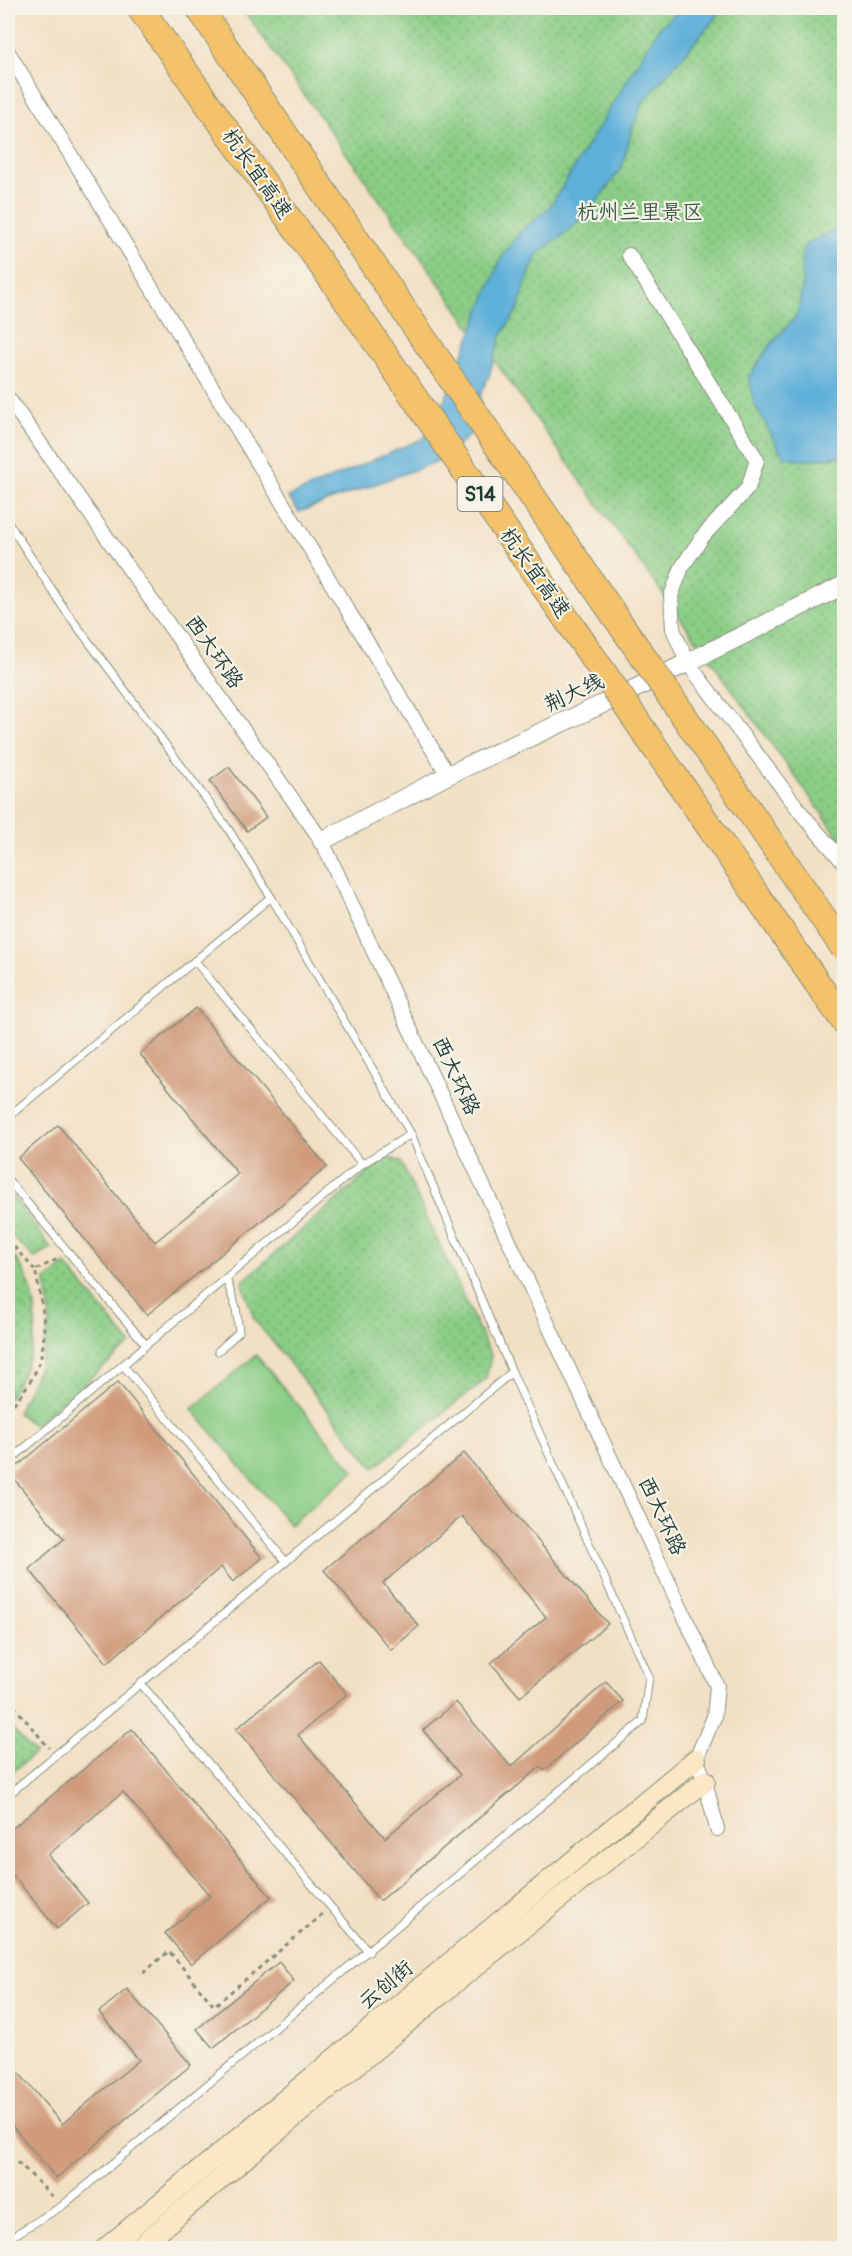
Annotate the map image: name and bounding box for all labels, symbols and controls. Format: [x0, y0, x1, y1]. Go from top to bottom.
street label: 杭长宜高速 [216, 123, 298, 225]
park label: 杭州兰里景区 [577, 199, 703, 226]
road number: S14 [458, 477, 502, 511]
street label: 杭长宜高速 [494, 522, 576, 624]
street label: 西大环路 [179, 610, 249, 694]
street label: 荆大线 [540, 667, 608, 719]
street label: 西大环路 [426, 1032, 486, 1120]
street label: 西大环路 [632, 1472, 692, 1560]
street label: 云创街 [353, 1954, 419, 2016]

